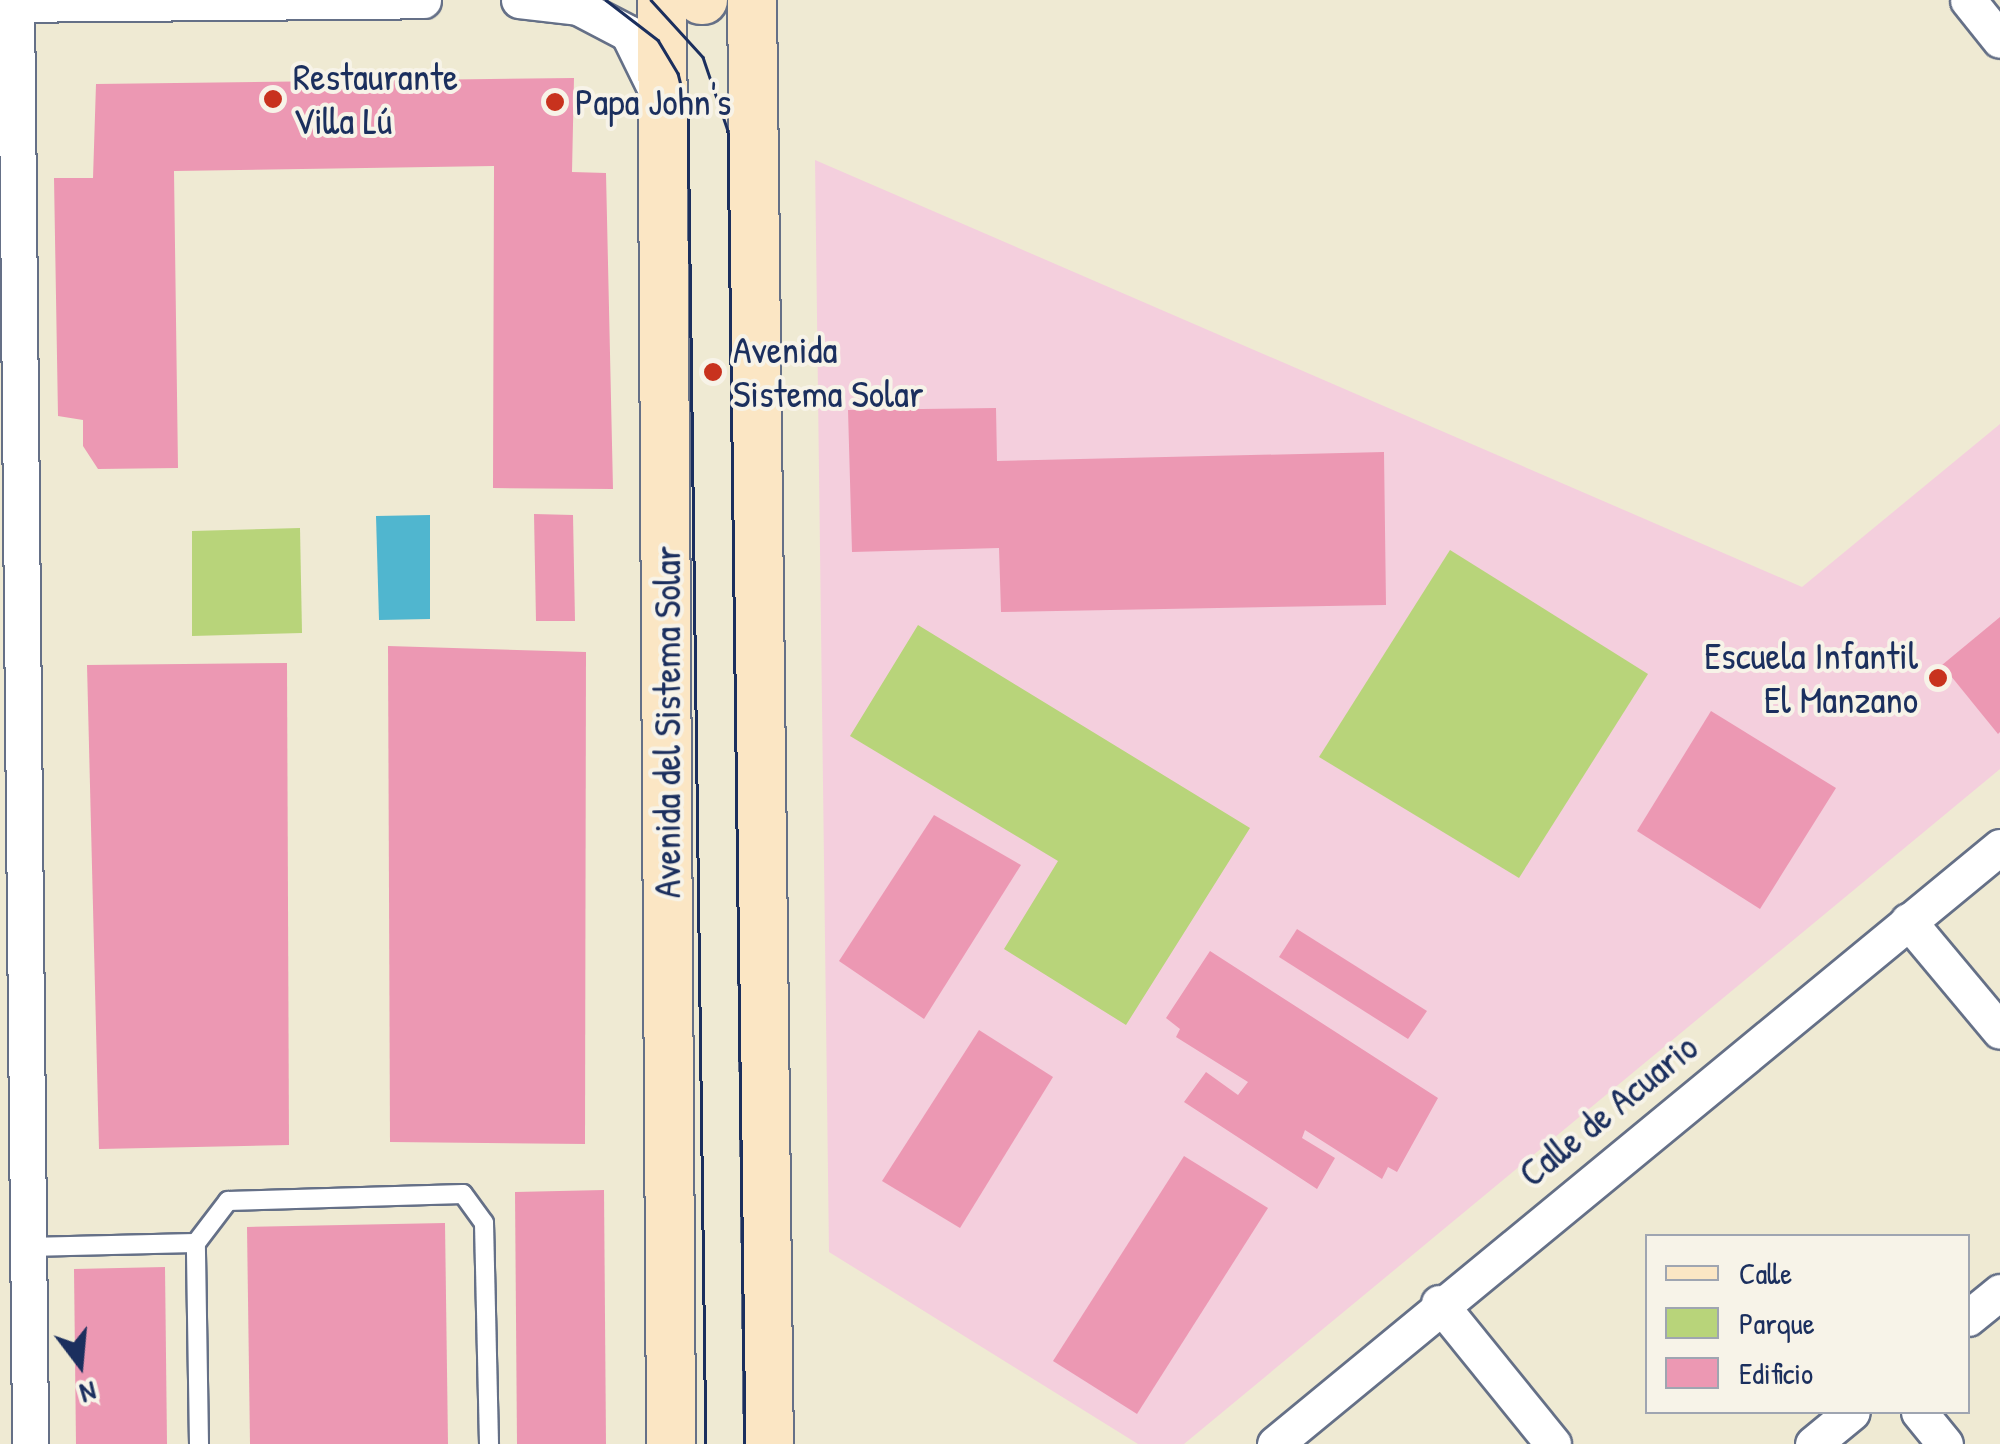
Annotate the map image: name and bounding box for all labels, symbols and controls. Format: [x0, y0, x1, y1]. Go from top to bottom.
place label: Restaurante Villa Lú [293, 54, 458, 143]
place label: Papa John's [575, 79, 731, 125]
marker: Restaurante Villa Lú [262, 88, 284, 110]
marker: Papa John's [544, 91, 566, 113]
place label: Avenida Sistema Solar [733, 327, 924, 416]
marker: Avenida Sistema Solar [702, 361, 724, 383]
street label: Avenida del Sistema Solar [644, 546, 690, 898]
place label: Escuela Infantil El Manzano [1704, 633, 1918, 722]
marker: Escuela Infantil El Manzano [1927, 667, 1949, 689]
street label: Calle de Acuario [1510, 1024, 1706, 1196]
legend [1645, 1234, 1970, 1414]
text: Calle [1739, 1253, 1792, 1293]
text: Parque [1739, 1303, 1815, 1343]
north arrow [30, 1314, 130, 1414]
text: Edificio [1739, 1353, 1813, 1393]
text: N [76, 1373, 101, 1413]

